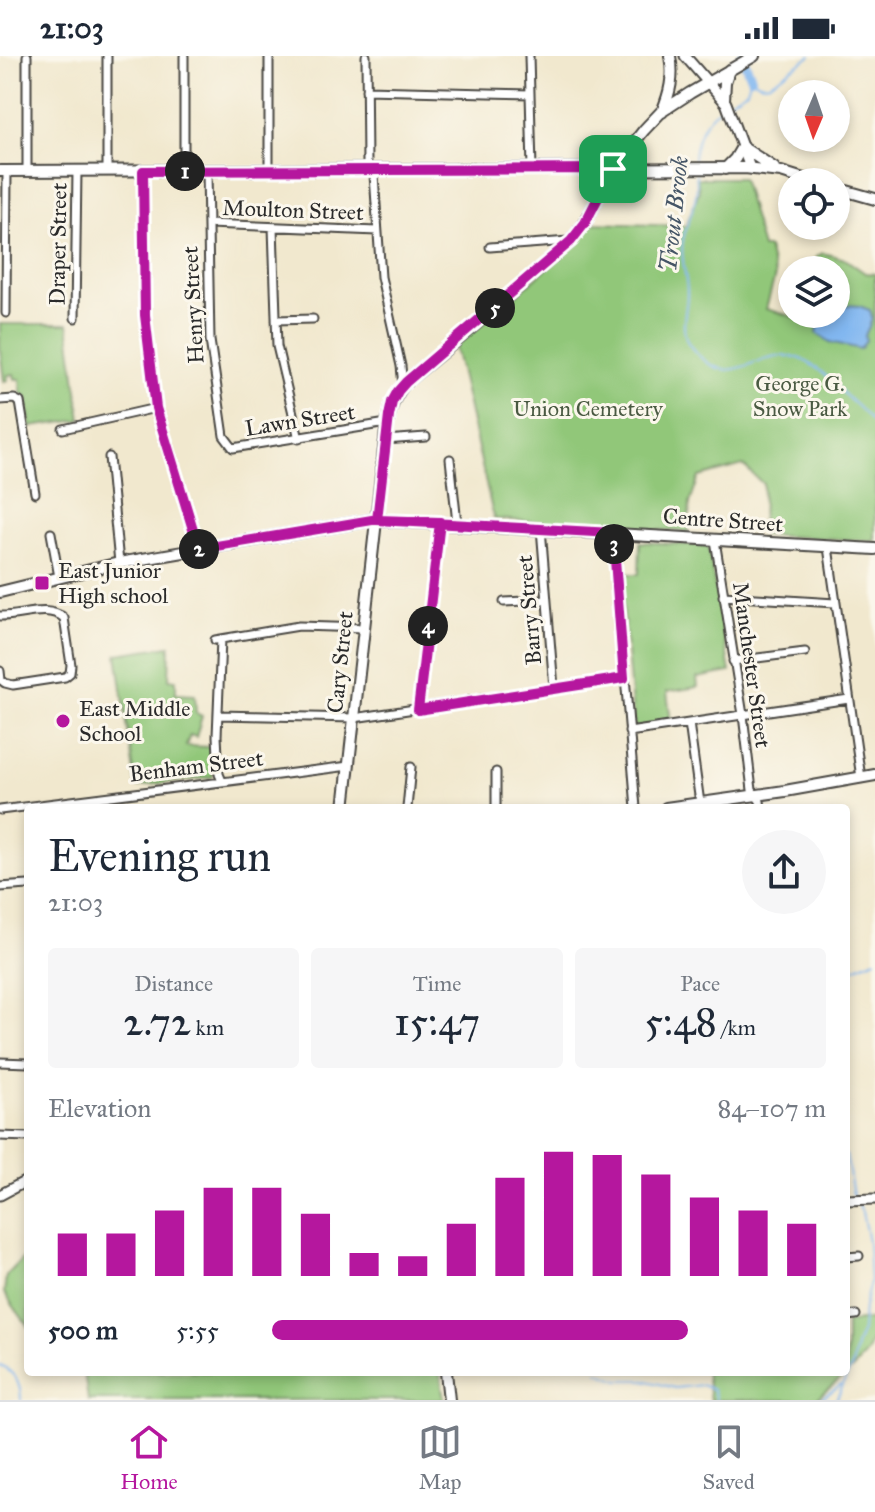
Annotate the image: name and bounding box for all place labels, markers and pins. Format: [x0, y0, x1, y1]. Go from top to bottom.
pin [579, 135, 647, 203]
pin: 1 [165, 151, 205, 191]
pin: 5 [475, 288, 515, 328]
pin: 3 [594, 524, 634, 564]
pin: 2 [179, 529, 219, 569]
place label: East Junior High school [58, 557, 168, 609]
marker: East Junior High school [33, 574, 51, 592]
pin: 4 [408, 606, 448, 646]
place label: East Middle School [79, 695, 190, 747]
marker: East Middle School [54, 712, 72, 730]

